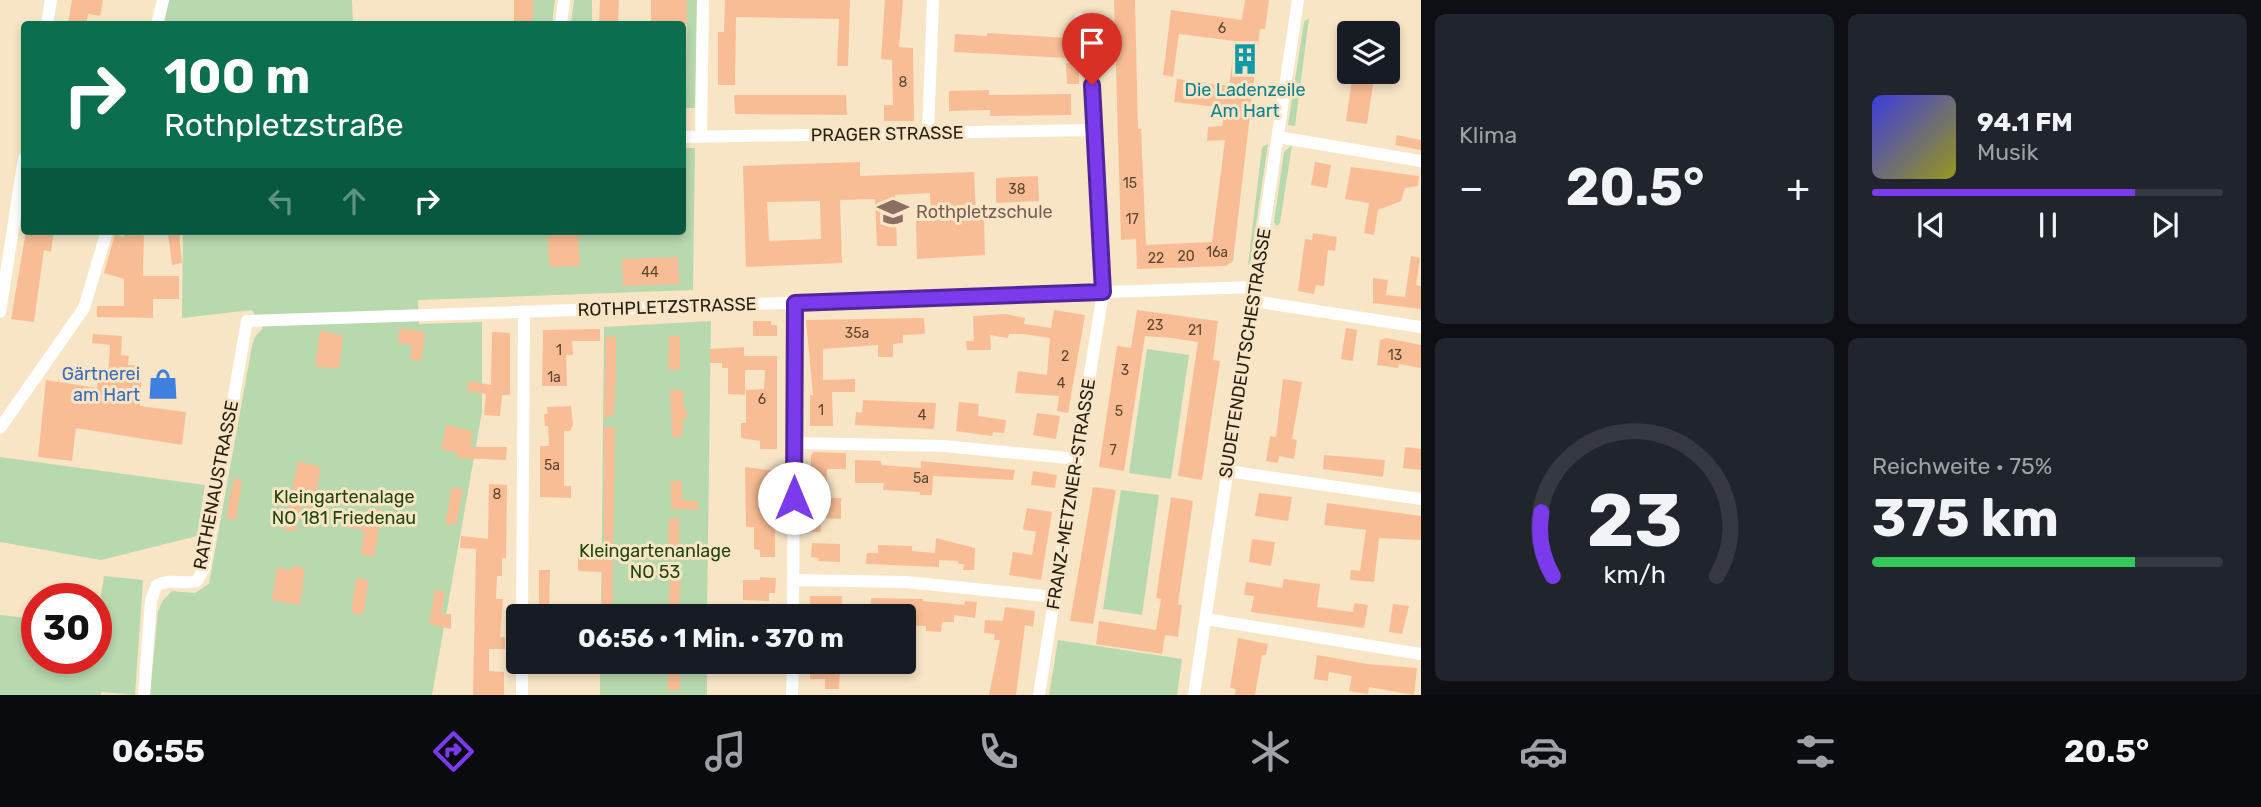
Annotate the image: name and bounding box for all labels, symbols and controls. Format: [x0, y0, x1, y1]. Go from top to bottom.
pin [1062, 13, 1122, 85]
house number: 6 [1218, 20, 1226, 37]
map controls [1337, 21, 1400, 84]
button: layers [1337, 21, 1400, 84]
icon: arrive [1073, 24, 1111, 62]
building icon: Die Ladenzeile Am Hart [1228, 42, 1262, 76]
text: 100 m [164, 47, 310, 105]
icon: right [49, 49, 140, 140]
house number: 8 [899, 74, 908, 91]
place label: Die Ladenzeile Am Hart [1185, 79, 1305, 122]
text: Rothpletzstraße [164, 106, 404, 144]
text: 94.1 FM [1977, 107, 2073, 138]
text: Klima [1459, 121, 1517, 149]
street label: PRAGER STRASSE [810, 122, 964, 146]
text: Musik [1977, 138, 2038, 166]
text: 20.5° [1566, 156, 1704, 218]
text: − [1459, 165, 1484, 211]
text: + [1786, 165, 1810, 211]
house number: 15 [1123, 175, 1137, 192]
house number: 38 [1008, 181, 1026, 198]
icon: left [262, 182, 300, 220]
icon: ahead [335, 182, 373, 220]
icon: right [408, 182, 446, 220]
school or university icon: Rothpletzschule [876, 195, 910, 229]
place label: Rothpletzschule [916, 201, 1053, 223]
icon: previous [1912, 206, 1950, 244]
icon: pause [2029, 206, 2067, 244]
icon: next [2146, 206, 2184, 244]
house number: 17 [1125, 211, 1139, 228]
street label: SUDETENDEUTSCHESTRASSE [1214, 227, 1276, 479]
house number: 16a [1206, 244, 1228, 261]
house number: 20 [1177, 248, 1195, 265]
house number: 22 [1148, 250, 1164, 267]
house number: 44 [641, 264, 659, 281]
street label: ROTHPLETZSTRASSE [577, 293, 757, 321]
house number: 23 [1147, 317, 1163, 334]
house number: 21 [1188, 322, 1202, 339]
house number: 35a [845, 325, 869, 342]
house number: 1 [556, 342, 562, 359]
house number: 13 [1388, 347, 1402, 364]
house number: 2 [1061, 348, 1069, 365]
house number: 3 [1121, 362, 1129, 379]
place label: Gärtnerei am Hart [62, 363, 140, 406]
shop icon: Gärtnerei am Hart [146, 367, 180, 401]
house number: 1a [547, 369, 561, 386]
house number: 4 [1057, 375, 1066, 392]
street label: FRANZ-METZNER-STRASSE [1042, 377, 1100, 611]
house number: 6 [758, 391, 766, 408]
street label: RATHENAUSTRASSE [189, 398, 243, 572]
house number: 1 [818, 402, 824, 419]
house number: 5 [1115, 403, 1123, 420]
house number: 4 [918, 407, 927, 424]
house number: 7 [1109, 442, 1117, 459]
text: Reichweite · 75% [1872, 452, 2052, 480]
house number: 5a [544, 457, 560, 474]
position arrow [757, 461, 831, 535]
house number: 5a [913, 470, 929, 487]
text: 23 [1587, 478, 1682, 564]
park label: Kleingartenalage NO 181 Friedenau [272, 486, 416, 529]
house number: 8 [493, 486, 502, 503]
text: 375 km [1872, 487, 2059, 549]
park label: Kleingartenanlage NO 53 [579, 540, 731, 583]
text: km/h [1603, 559, 1666, 588]
speed limit sign: 30 [21, 583, 112, 674]
text: 06:56 · 1 Min. · 370 m [578, 623, 844, 654]
icon: directions [429, 727, 478, 776]
icon: music [701, 727, 750, 776]
icon: phone [974, 727, 1023, 776]
icon: climate [1246, 727, 1295, 776]
icon: car [1519, 727, 1568, 776]
icon: filters [1791, 727, 1840, 776]
text: 06:55 [112, 732, 205, 770]
text: 20.5° [2064, 732, 2149, 770]

